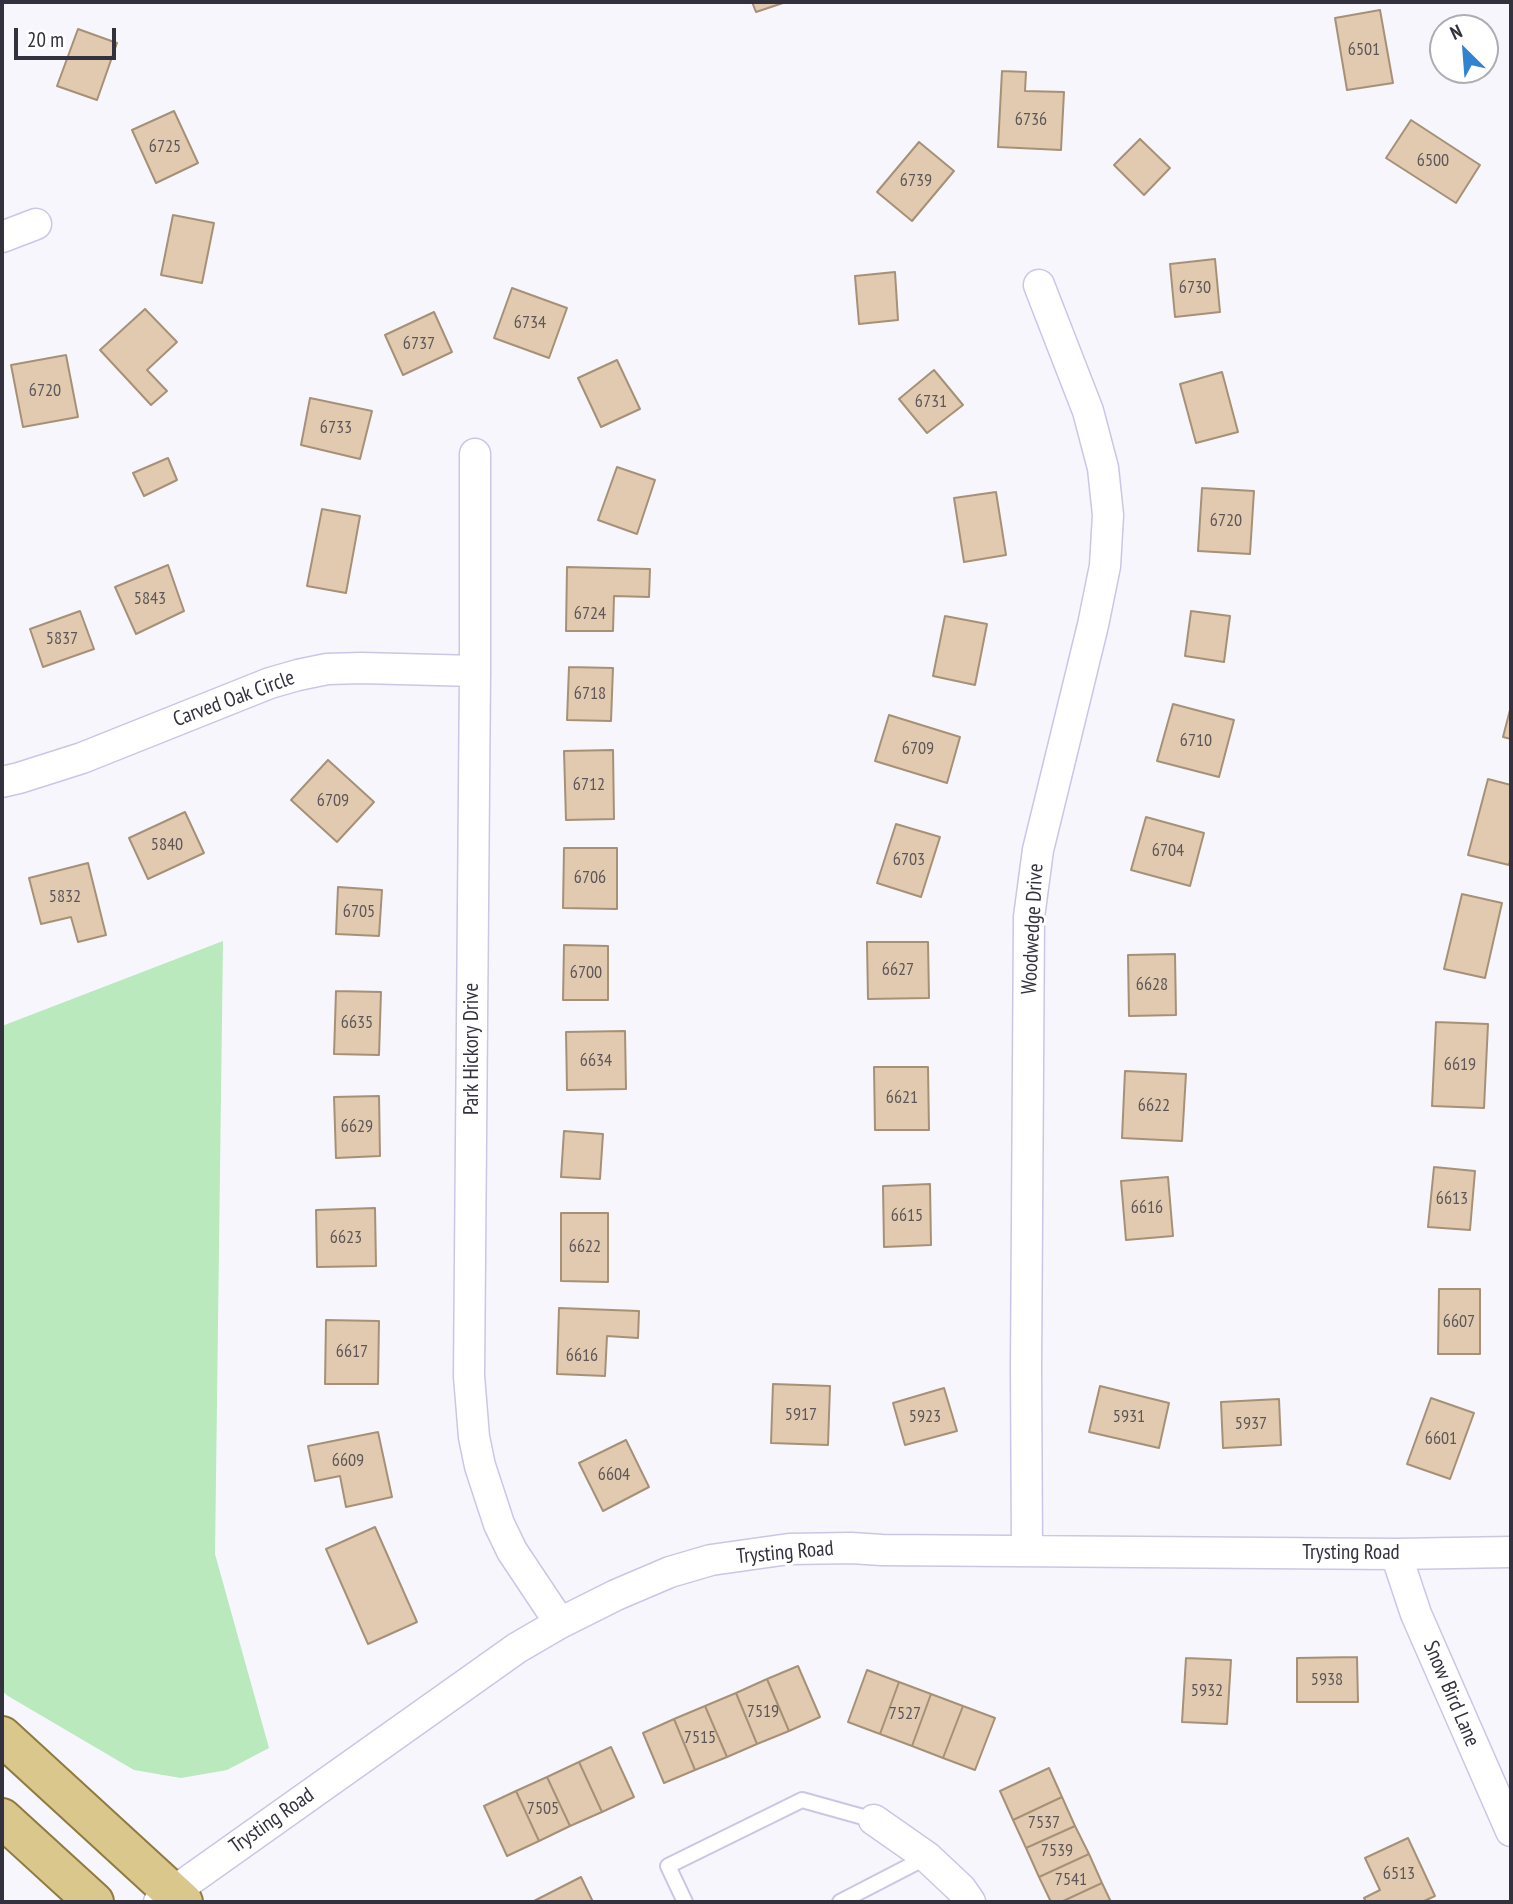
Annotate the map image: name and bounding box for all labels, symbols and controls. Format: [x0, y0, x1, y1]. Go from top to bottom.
scale bar [18, 14, 119, 58]
north arrow [1429, 14, 1499, 84]
text: N [1446, 19, 1466, 45]
text: 20 m [27, 26, 64, 53]
house number: 6501 [1348, 39, 1380, 61]
house number: 6736 [1015, 109, 1047, 131]
house number: 6725 [149, 136, 181, 158]
house number: 6500 [1417, 150, 1449, 172]
house number: 6739 [900, 170, 932, 192]
house number: 6730 [1179, 277, 1211, 299]
house number: 6734 [514, 312, 546, 334]
house number: 6737 [403, 333, 435, 355]
house number: 6720 [29, 380, 61, 402]
house number: 6731 [915, 391, 947, 413]
house number: 6733 [320, 417, 352, 439]
house number: 6720 [1210, 510, 1242, 532]
house number: 5843 [134, 588, 166, 610]
house number: 6724 [574, 603, 606, 625]
house number: 5837 [46, 628, 78, 650]
street label: Carved Oak Circle [170, 665, 298, 733]
house number: 6718 [574, 683, 606, 705]
house number: 6710 [1180, 730, 1212, 752]
house number: 6709 [902, 738, 934, 760]
house number: 6712 [573, 774, 605, 796]
house number: 6709 [317, 790, 349, 812]
house number: 5840 [151, 834, 183, 856]
house number: 6704 [1152, 840, 1184, 862]
house number: 6703 [893, 849, 925, 871]
street label: Woodwedge Drive [1017, 863, 1049, 995]
house number: 6706 [574, 867, 606, 889]
house number: 5832 [49, 886, 81, 908]
house number: 6705 [343, 901, 375, 923]
house number: 6627 [882, 959, 914, 981]
house number: 6700 [570, 962, 602, 984]
house number: 6628 [1136, 974, 1168, 996]
street label: Park Hickory Drive [459, 983, 485, 1115]
house number: 6635 [341, 1012, 373, 1034]
house number: 6634 [580, 1050, 612, 1072]
house number: 6619 [1444, 1054, 1476, 1076]
house number: 6621 [886, 1087, 918, 1109]
house number: 6622 [1138, 1095, 1170, 1117]
house number: 6629 [341, 1116, 373, 1138]
house number: 6613 [1436, 1188, 1468, 1210]
house number: 6616 [1131, 1197, 1163, 1219]
house number: 6615 [891, 1205, 923, 1227]
house number: 6623 [330, 1227, 362, 1249]
house number: 6622 [569, 1236, 601, 1258]
house number: 6607 [1443, 1311, 1475, 1333]
house number: 6617 [336, 1341, 368, 1363]
house number: 6616 [566, 1345, 598, 1367]
house number: 5917 [785, 1404, 817, 1426]
house number: 5923 [909, 1406, 941, 1428]
house number: 5931 [1113, 1406, 1145, 1428]
house number: 5937 [1235, 1413, 1267, 1435]
house number: 6601 [1425, 1428, 1457, 1450]
house number: 6609 [332, 1450, 364, 1472]
house number: 6604 [598, 1464, 630, 1486]
street label: Trysting Road [735, 1536, 835, 1570]
street label: Trysting Road [1302, 1540, 1400, 1566]
street label: Snow Bird Lane [1417, 1637, 1485, 1751]
house number: 5938 [1311, 1669, 1343, 1691]
house number: 5932 [1191, 1680, 1223, 1702]
house number: 7519 [747, 1701, 779, 1723]
house number: 7527 [889, 1703, 921, 1725]
house number: 7515 [684, 1727, 716, 1749]
street label: Trysting Road [225, 1783, 319, 1859]
house number: 7505 [527, 1798, 559, 1820]
house number: 7537 [1028, 1812, 1060, 1834]
house number: 7539 [1041, 1840, 1073, 1862]
house number: 6513 [1383, 1863, 1415, 1885]
house number: 7541 [1055, 1869, 1087, 1891]

